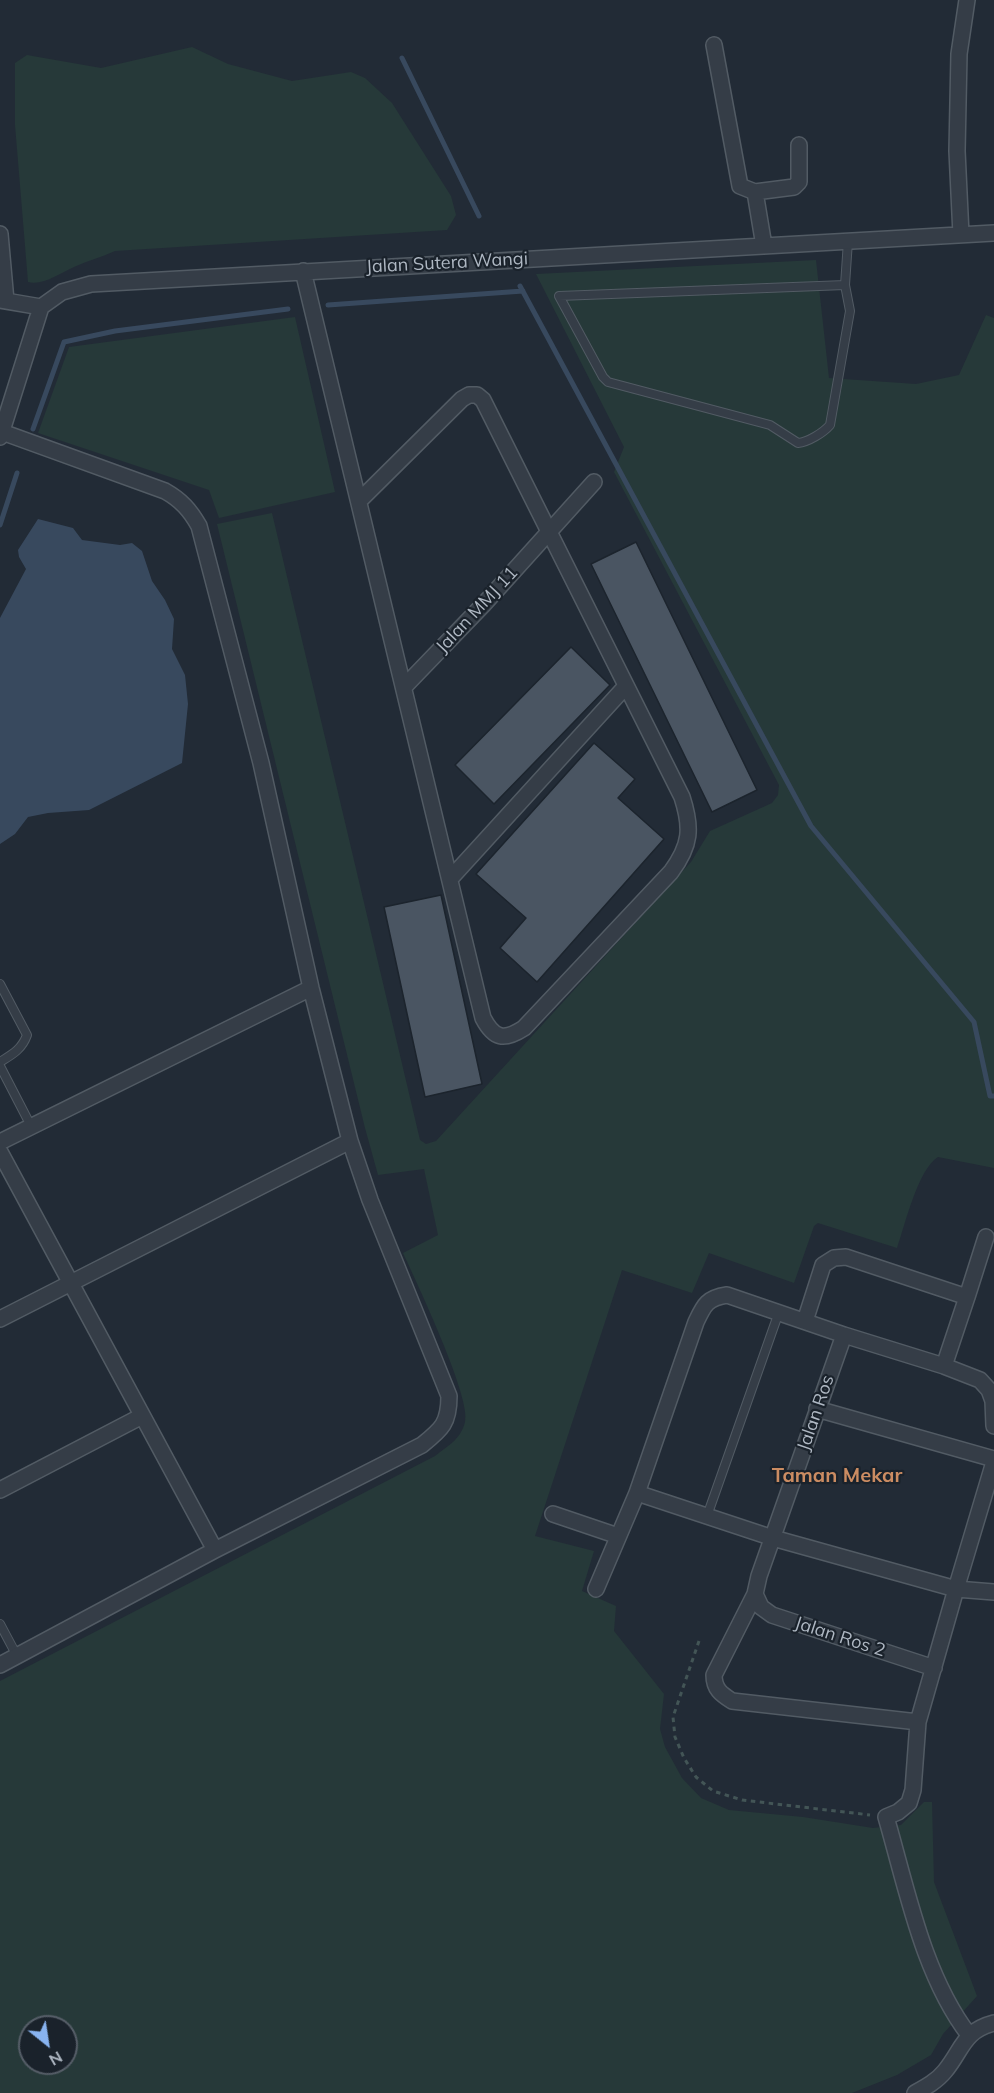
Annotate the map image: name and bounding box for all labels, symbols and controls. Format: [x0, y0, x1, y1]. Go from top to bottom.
street label: Jalan Sutera Wangi [366, 248, 528, 278]
street label: Jalan MMJ 11 [432, 562, 522, 658]
street label: Jalan Ros [793, 1372, 839, 1454]
district label: Taman Mekar [772, 1464, 902, 1488]
street label: Jalan Ros 2 [792, 1612, 888, 1662]
north arrow [18, 2015, 78, 2075]
text: N [46, 2047, 66, 2071]

